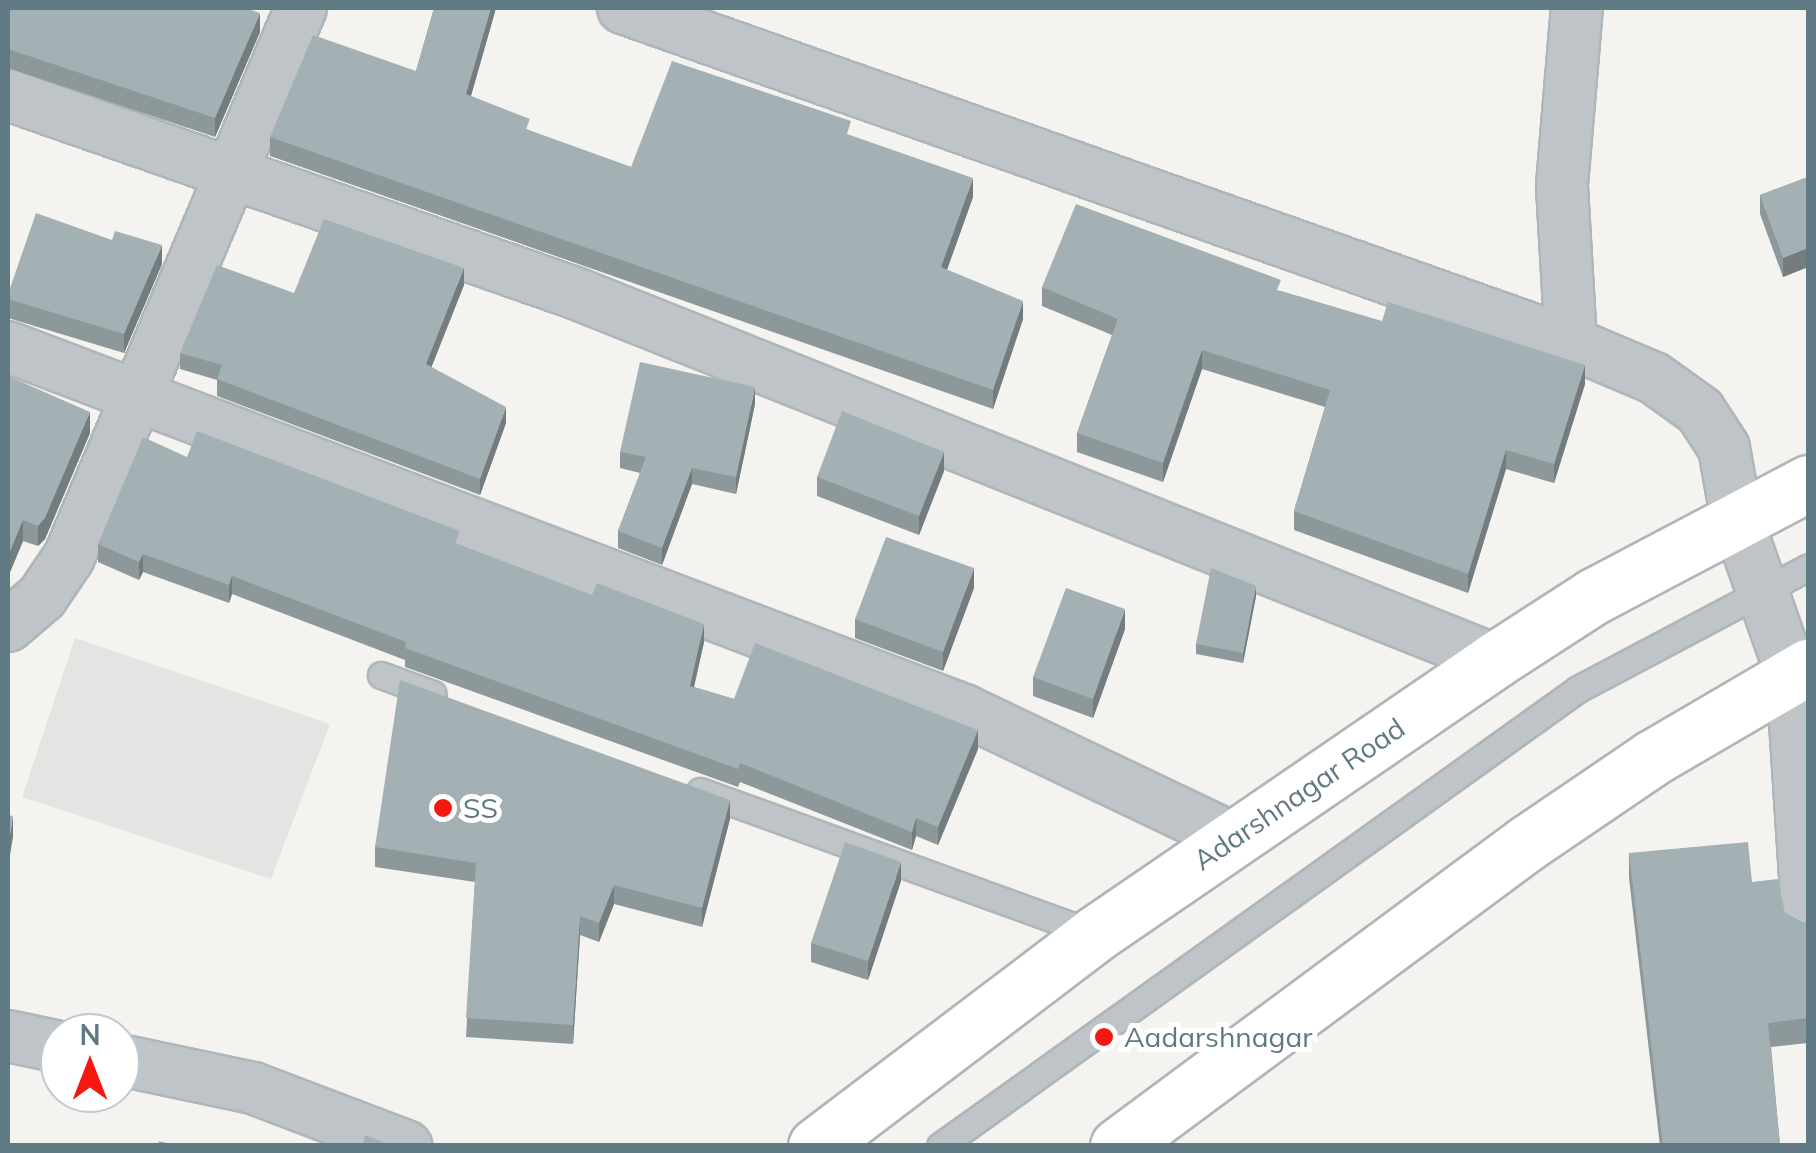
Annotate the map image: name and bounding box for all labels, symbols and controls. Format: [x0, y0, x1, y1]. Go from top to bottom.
street label: Adarshnagar Road [1187, 711, 1411, 877]
place label: SS [463, 791, 498, 825]
marker: SS [432, 797, 454, 819]
north arrow [40, 1013, 140, 1113]
text: N [79, 1017, 101, 1052]
place label: Aadarshnagar [1124, 1020, 1312, 1054]
marker: Aadarshnagar [1093, 1026, 1115, 1048]

